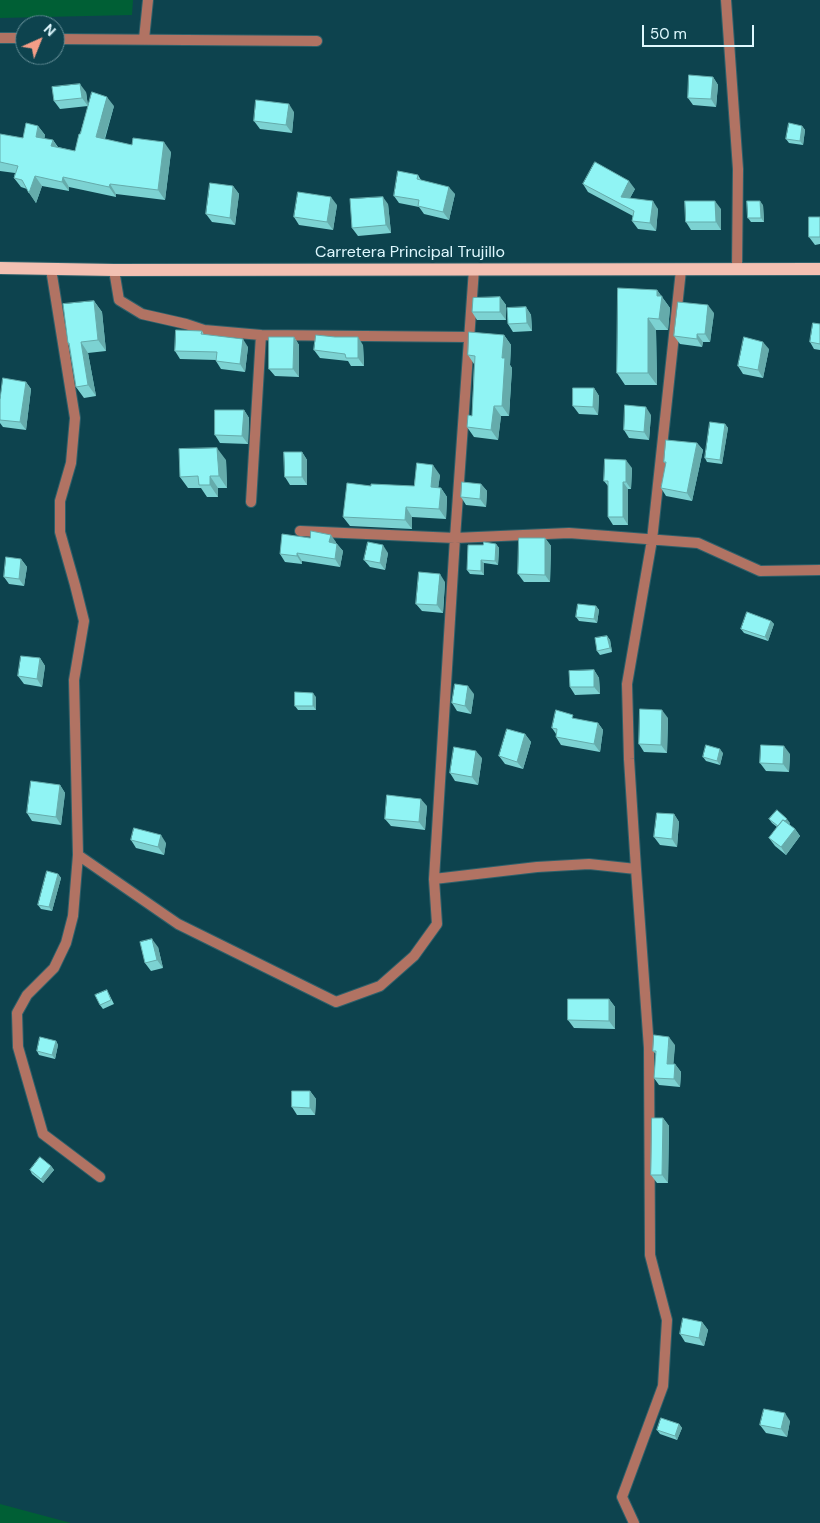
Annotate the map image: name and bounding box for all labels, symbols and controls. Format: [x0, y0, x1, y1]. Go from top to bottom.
north arrow [15, 15, 65, 65]
scale bar [645, 15, 758, 47]
text: N [40, 20, 60, 40]
text: 50 m [650, 24, 687, 44]
street label: Carretera Principal Trujillo [315, 243, 505, 263]

